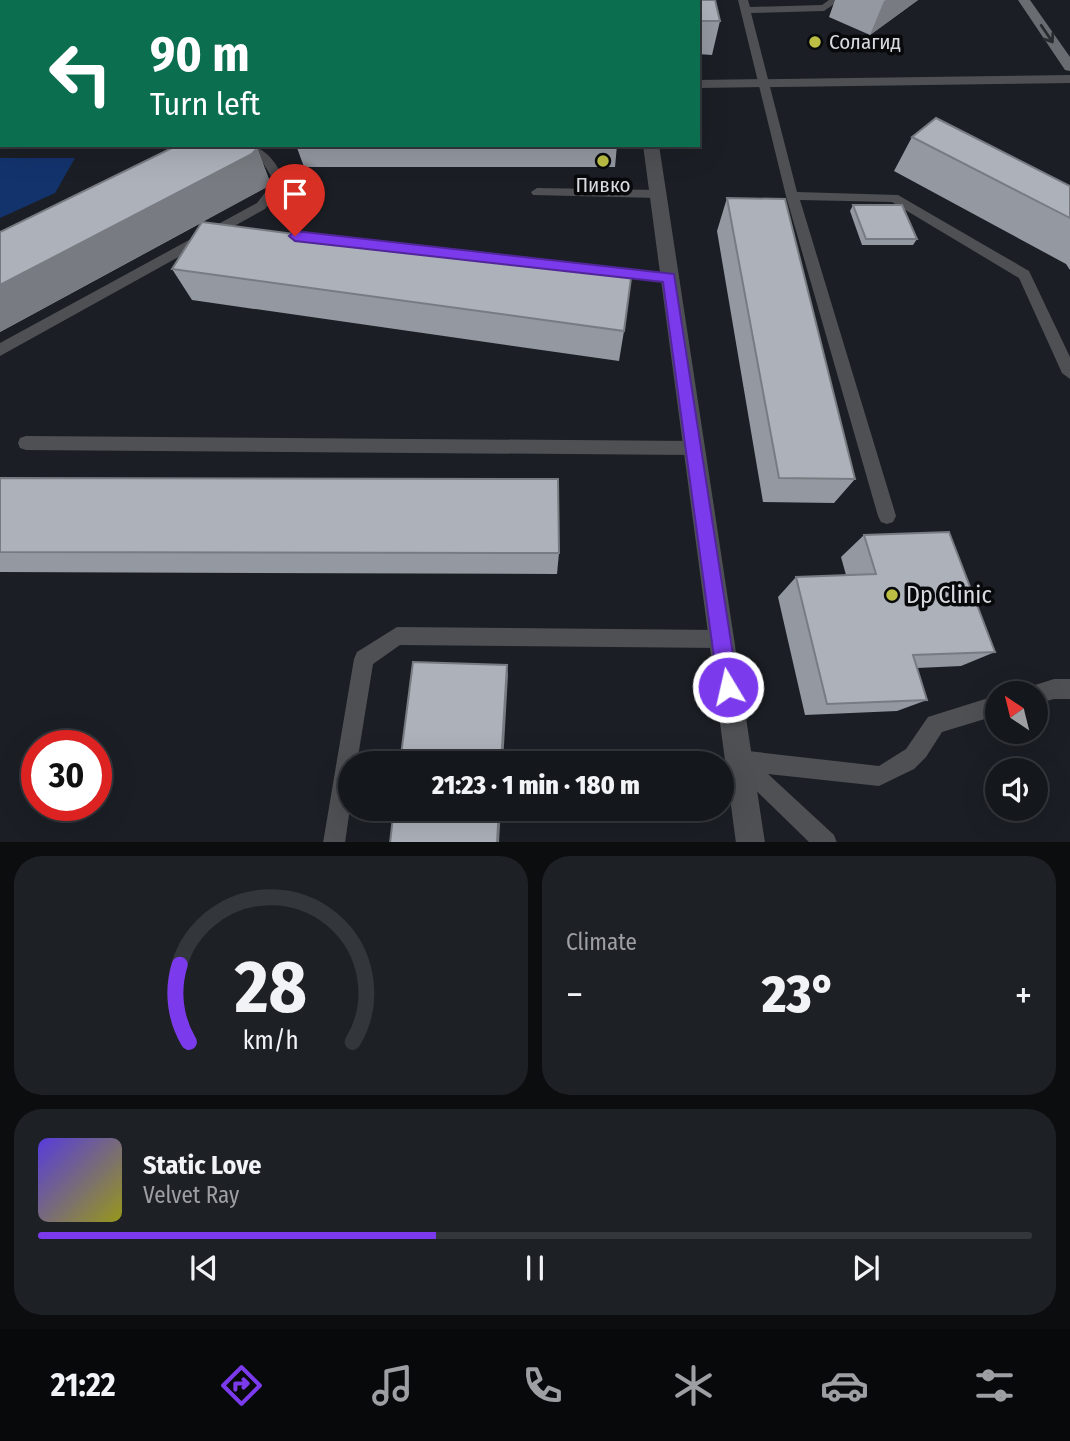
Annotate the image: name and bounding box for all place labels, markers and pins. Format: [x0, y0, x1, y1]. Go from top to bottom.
place label: Солагид [829, 29, 901, 55]
marker: Солагид [807, 34, 823, 50]
marker: Пивко [595, 153, 611, 169]
pin [265, 164, 325, 236]
place label: Пивко [575, 172, 631, 198]
place label: Dp Clinic [906, 581, 992, 609]
marker: Dp Clinic [884, 587, 900, 603]

